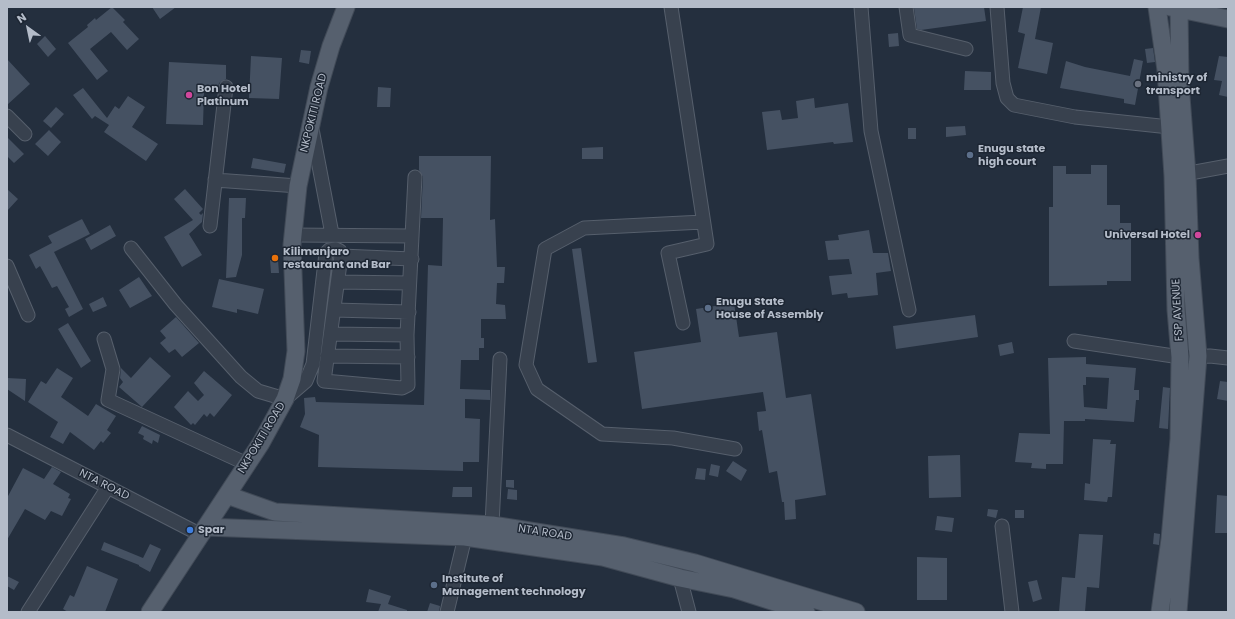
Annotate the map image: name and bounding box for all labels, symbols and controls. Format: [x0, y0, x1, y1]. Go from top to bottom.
north arrow [8, 8, 48, 48]
text: N [14, 9, 29, 27]
place label: ministry of transport [1146, 71, 1207, 97]
street label: NKPOKITI ROAD [298, 72, 330, 154]
marker: ministry of transport [1133, 79, 1143, 89]
place label: Bon Hotel Platinum [197, 82, 251, 108]
marker: Bon Hotel Platinum [184, 90, 194, 100]
place label: Enugu state high court [978, 142, 1045, 168]
marker: Enugu state high court [965, 150, 975, 160]
place label: Universal Hotel [1104, 228, 1190, 242]
marker: Universal Hotel [1193, 230, 1203, 240]
place label: Kilimanjaro restaurant and Bar [283, 245, 390, 271]
marker: Kilimanjaro restaurant and Bar [270, 253, 280, 263]
street label: FSP AVENUE [1170, 278, 1186, 342]
place label: Enugu State House of Assembly [716, 295, 823, 321]
marker: Enugu State House of Assembly [703, 303, 713, 313]
street label: NKPOKITI ROAD [236, 400, 288, 476]
street label: NTA ROAD [77, 467, 131, 503]
street label: NTA ROAD [517, 522, 573, 544]
place label: Spar [198, 523, 224, 537]
marker: Spar [185, 525, 195, 535]
place label: Institute of Management technology [442, 572, 586, 598]
marker: Institute of Management technology [429, 580, 439, 590]

